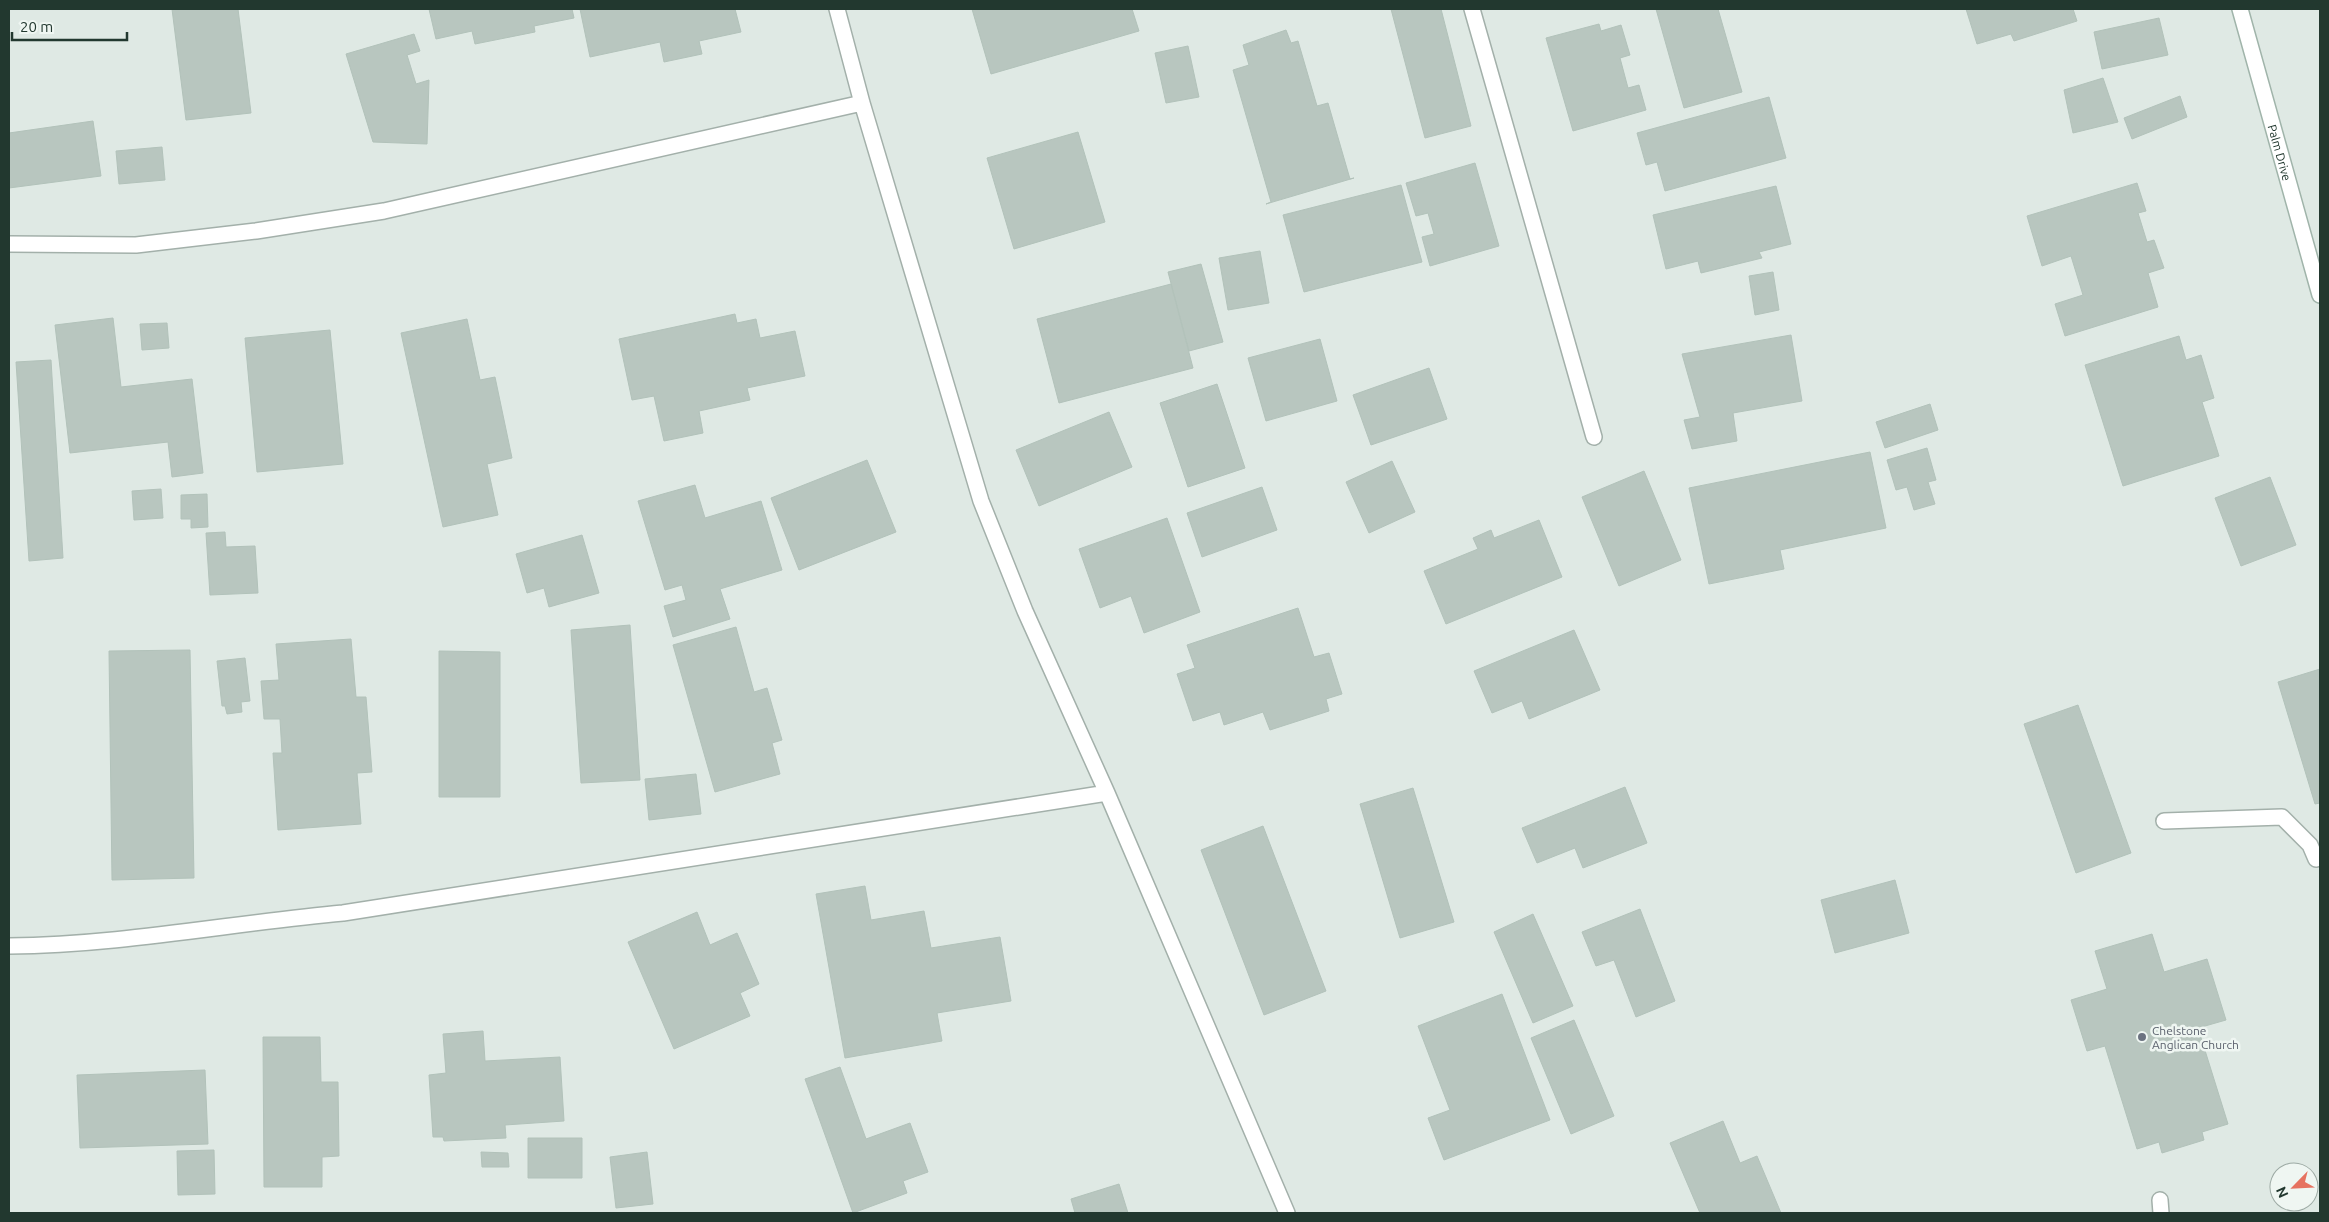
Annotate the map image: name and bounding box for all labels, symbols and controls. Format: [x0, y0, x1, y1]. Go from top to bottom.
scale bar [12, 10, 128, 42]
text: 20 m [20, 18, 53, 35]
street label: Palm Drive [2266, 123, 2294, 182]
place label: Chelstone Anglican Church [2152, 1024, 2239, 1051]
marker: Chelstone Anglican Church [2136, 1031, 2148, 1043]
north arrow [2269, 1162, 2319, 1212]
text: N [2273, 1184, 2292, 1200]

